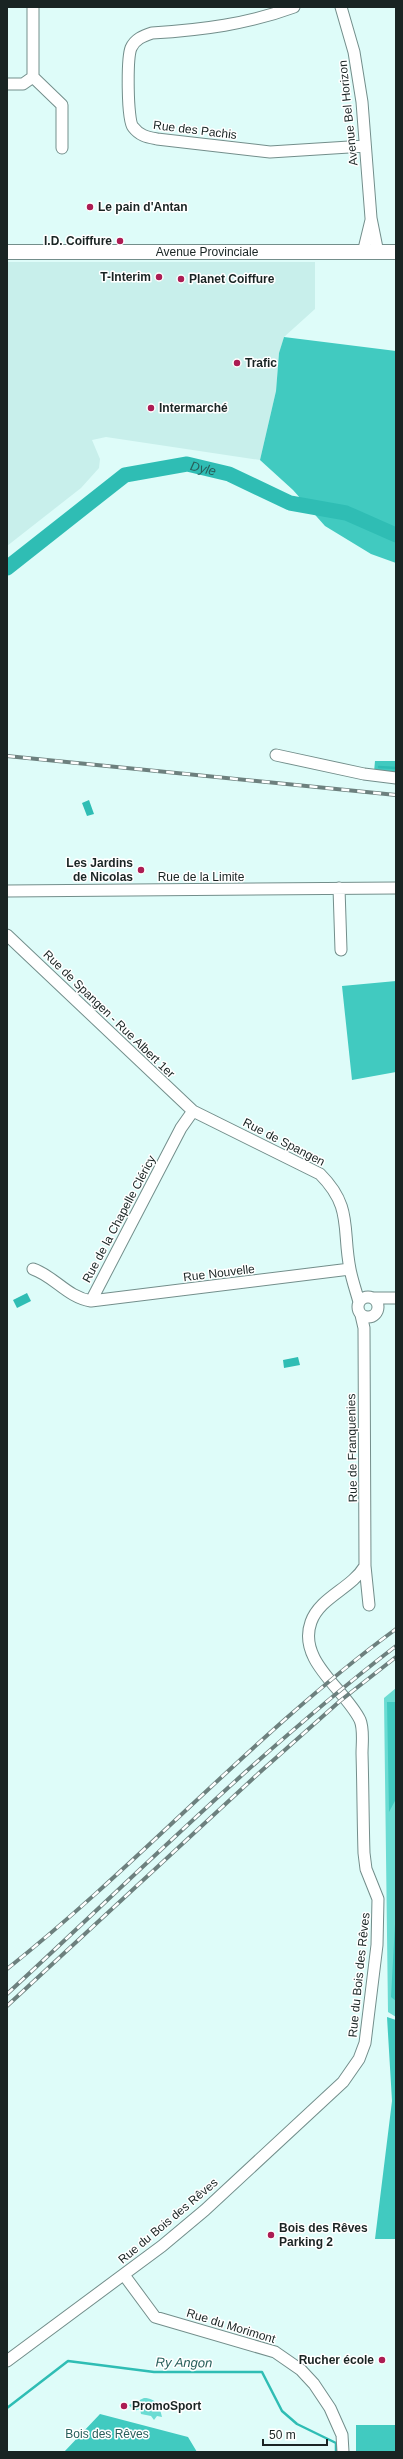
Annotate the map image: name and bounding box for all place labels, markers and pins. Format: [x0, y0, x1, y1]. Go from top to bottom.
place label: Le pain d'Antan [98, 200, 188, 214]
marker: Le pain d'Antan [85, 202, 95, 212]
place label: I.D. Coiffure [44, 234, 112, 248]
marker: I.D. Coiffure [115, 236, 125, 246]
place label: T-Interim [100, 270, 151, 284]
marker: T-Interim [154, 272, 164, 282]
place label: Planet Coiffure [189, 272, 275, 286]
marker: Planet Coiffure [176, 274, 186, 284]
place label: Trafic [245, 356, 277, 370]
marker: Trafic [232, 358, 242, 368]
place label: Intermarché [159, 401, 228, 415]
marker: Intermarché [146, 403, 156, 413]
place label: Les Jardins de Nicolas [66, 856, 133, 884]
marker: Les Jardins de Nicolas [136, 865, 146, 875]
place label: Bois des Rêves Parking 2 [279, 2221, 368, 2249]
marker: Bois des Rêves Parking 2 [266, 2230, 276, 2240]
place label: Rucher école [299, 2353, 374, 2367]
marker: Rucher école [377, 2355, 387, 2365]
place label: PromoSport [132, 2399, 201, 2413]
marker: PromoSport [119, 2401, 129, 2411]

